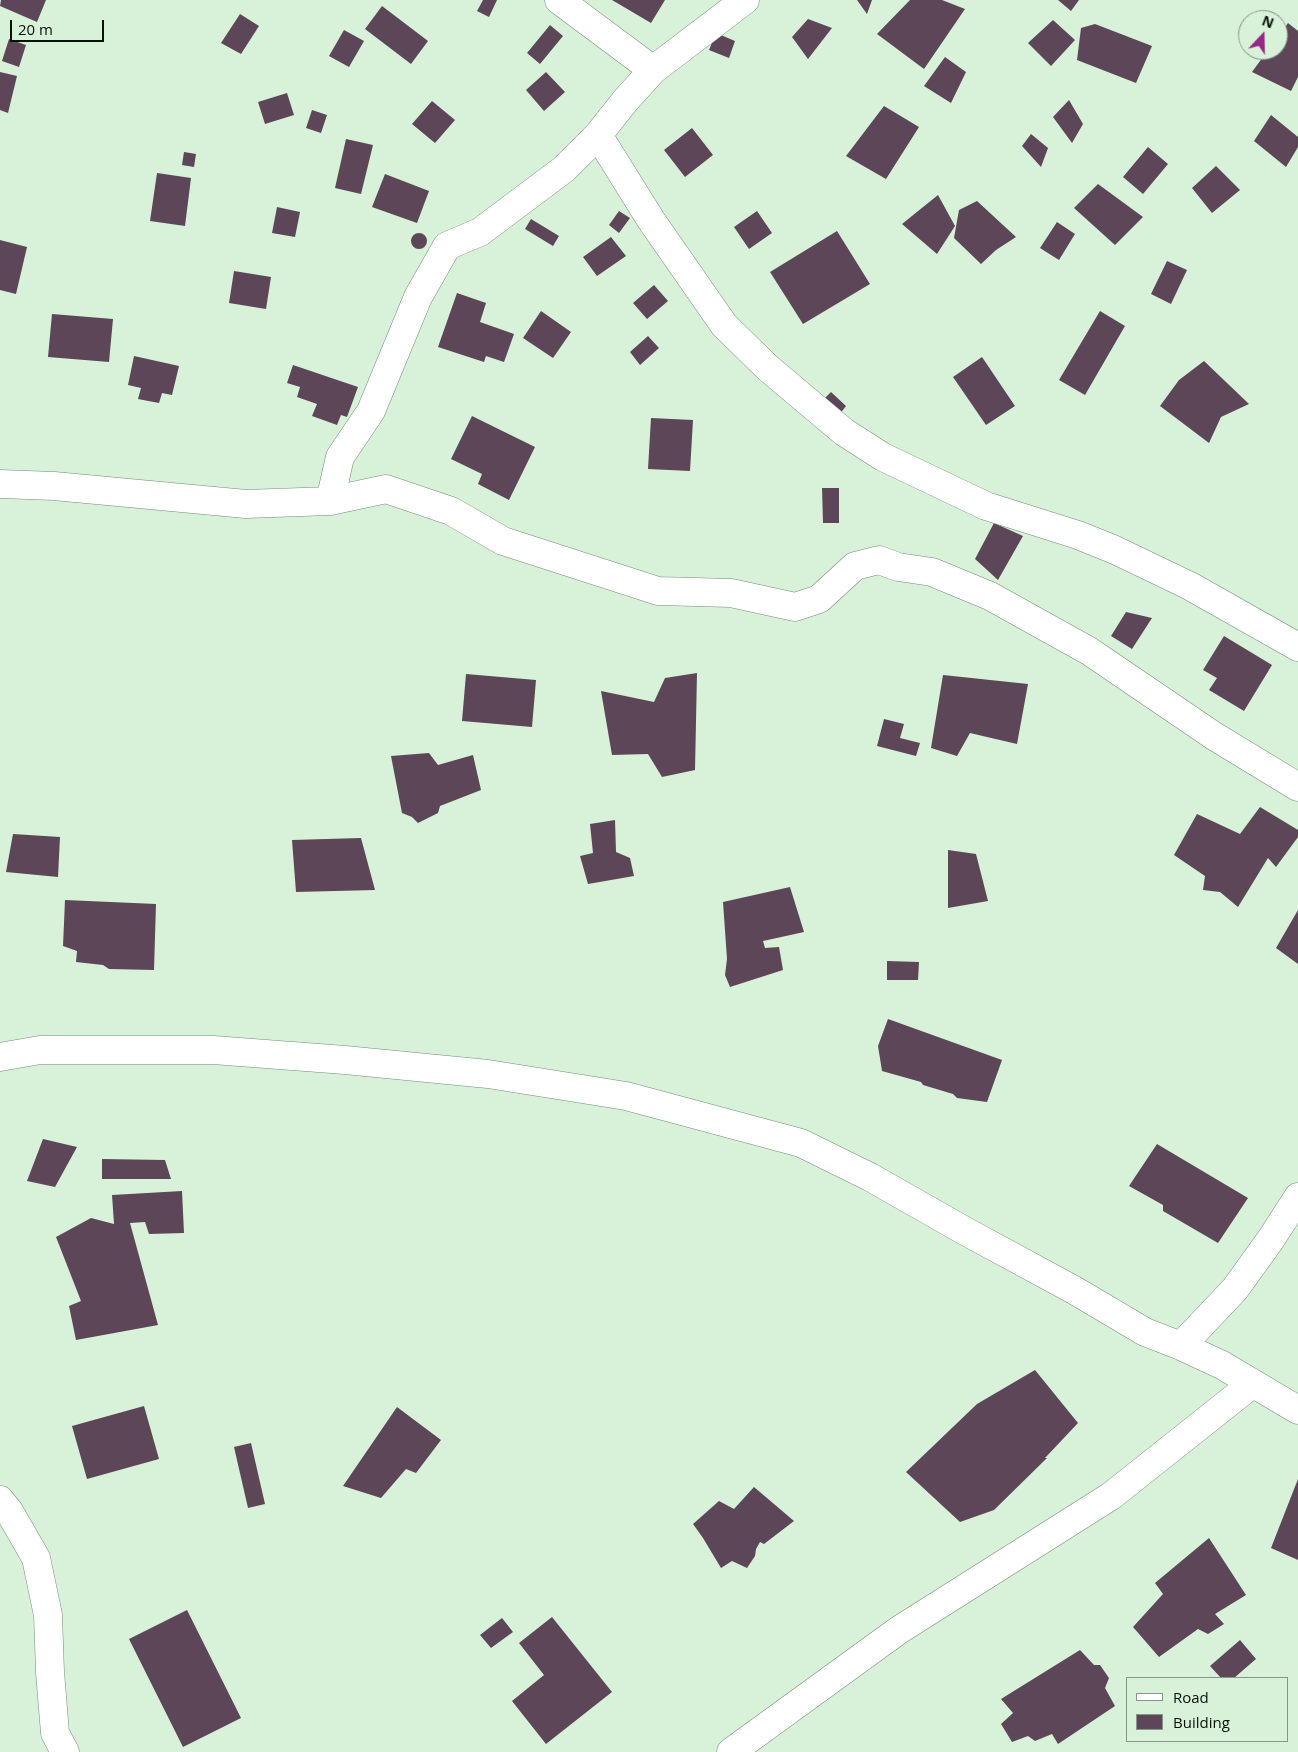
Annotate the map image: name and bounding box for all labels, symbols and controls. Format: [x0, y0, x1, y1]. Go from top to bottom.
scale bar [12, 10, 106, 42]
north arrow [1238, 10, 1288, 60]
text: N [1259, 11, 1277, 32]
text: 20 m [18, 19, 53, 39]
legend [1126, 1677, 1288, 1742]
text: Road [1173, 1687, 1209, 1707]
text: Building [1173, 1712, 1230, 1732]

